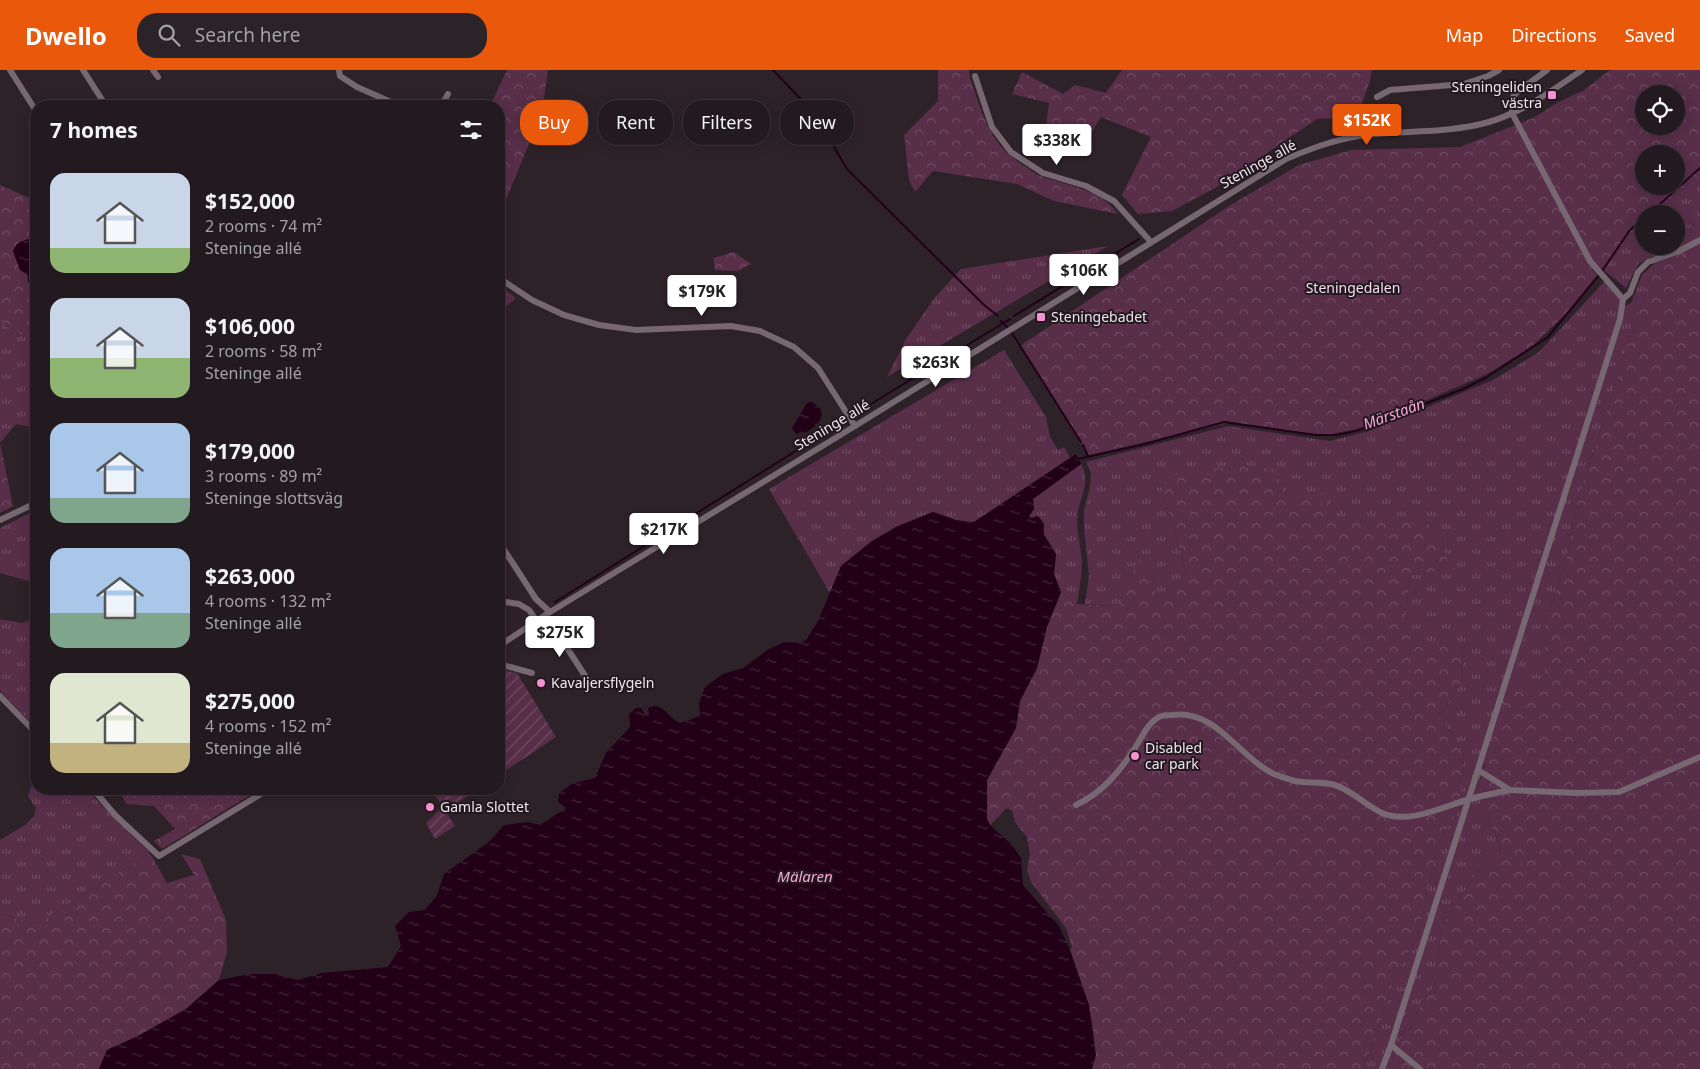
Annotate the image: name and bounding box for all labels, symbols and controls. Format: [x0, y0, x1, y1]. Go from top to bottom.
search box [137, 13, 487, 58]
text: Dwello [25, 19, 107, 52]
icon: search [155, 21, 183, 49]
text: Search here [195, 22, 300, 48]
text: Map [1446, 23, 1483, 47]
text: Directions [1511, 23, 1597, 47]
text: Saved [1625, 23, 1675, 47]
place label: Steningeliden västra [1452, 77, 1542, 112]
map controls [1635, 85, 1685, 255]
button: locate [1635, 85, 1685, 135]
marker: Steningeliden västra [1546, 89, 1558, 101]
chip: Buy [520, 100, 588, 145]
chip: Rent [598, 100, 673, 145]
chip: Filters [683, 100, 770, 145]
chip: New [780, 100, 854, 145]
pin: $152K [1332, 104, 1402, 146]
text: $152K [1343, 109, 1391, 131]
text: 7 homes [50, 116, 138, 144]
icon: filters [457, 116, 485, 144]
pin: $338K [1022, 124, 1092, 166]
text: $338K [1033, 129, 1081, 151]
street label: Steninge allé [1216, 135, 1299, 192]
button: + [1635, 145, 1685, 195]
text: $152,000 [205, 187, 295, 215]
icon: home [90, 193, 150, 253]
button: − [1635, 205, 1685, 255]
text: 2 rooms · 74 m² [205, 215, 322, 237]
text: Steninge allé [205, 237, 302, 259]
pin: $106K [1049, 254, 1119, 296]
text: $106K [1060, 259, 1108, 281]
pin: $179K [667, 274, 737, 317]
park label: Steningedalen [1306, 278, 1400, 297]
text: $179K [678, 280, 726, 302]
place label: Steningebadet [1051, 307, 1147, 326]
marker: Steningebadet [1035, 311, 1047, 323]
text: $106,000 [205, 312, 295, 340]
icon: home [90, 318, 150, 378]
text: 2 rooms · 58 m² [205, 340, 322, 362]
pin: $263K [901, 346, 971, 388]
text: $263K [912, 351, 960, 373]
text: Steninge allé [205, 362, 302, 384]
water label: Märstaån [1360, 393, 1427, 433]
street label: Steninge allé [791, 395, 873, 455]
text: $179,000 [205, 437, 295, 465]
icon: home [90, 443, 150, 503]
text: 3 rooms · 89 m² [205, 465, 322, 487]
text: Steninge slottsväg [205, 487, 343, 509]
pin: $217K [629, 512, 699, 555]
text: $217K [640, 518, 688, 540]
text: $263,000 [205, 562, 295, 590]
icon: home [90, 568, 150, 628]
text: 4 rooms · 132 m² [205, 590, 331, 612]
text: Steninge allé [205, 612, 302, 634]
pin: $275K [525, 616, 595, 658]
text: $275K [536, 621, 584, 643]
place label: Kavaljersflygeln [551, 673, 654, 692]
marker: Kavaljersflygeln [535, 677, 547, 689]
text: $275,000 [205, 687, 295, 715]
icon: home [90, 693, 150, 753]
text: 4 rooms · 152 m² [205, 715, 331, 737]
text: Steninge allé [205, 737, 302, 759]
place label: Disabled car park [1145, 738, 1202, 773]
marker: Disabled car park [1129, 750, 1141, 762]
place label: Gamla Slottet [440, 797, 529, 816]
marker: Gamla Slottet [424, 801, 436, 813]
water label: Mälaren [777, 866, 833, 886]

